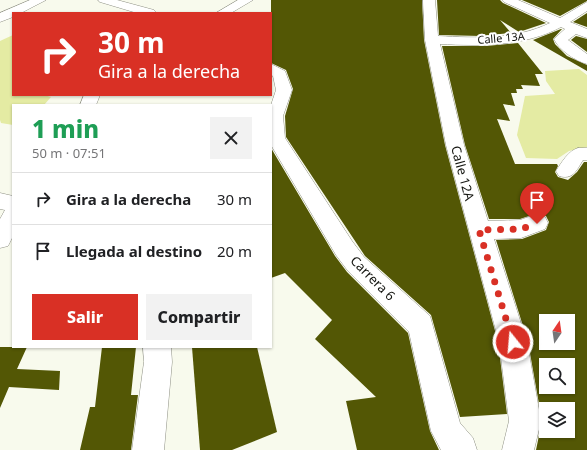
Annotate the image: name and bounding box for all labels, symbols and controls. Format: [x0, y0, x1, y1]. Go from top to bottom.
text: 30 m [98, 23, 165, 61]
icon: right [32, 28, 84, 80]
street label: Calle 13A [477, 28, 526, 47]
text: Gira a la derecha [98, 59, 240, 83]
text: 1 min [32, 112, 99, 145]
button: close [210, 117, 252, 159]
text: 50 m · 07:51 [32, 144, 106, 162]
street label: Calle 12A [447, 144, 479, 203]
pin [520, 183, 554, 224]
icon: right [32, 188, 54, 210]
text: Gira a la derecha [66, 189, 191, 209]
text: 30 m [217, 189, 252, 209]
icon: arrive [526, 189, 548, 211]
icon: arrive [32, 240, 54, 262]
text: Llegada al destino [66, 241, 202, 261]
text: 20 m [217, 241, 252, 261]
street label: Carrera 6 [347, 252, 399, 304]
button: Salir [32, 294, 138, 340]
button: Compartir [146, 294, 252, 340]
north arrow [539, 314, 575, 350]
map controls [539, 314, 575, 438]
position arrow [492, 321, 534, 363]
button: search [539, 358, 575, 394]
button: layers [539, 402, 575, 438]

